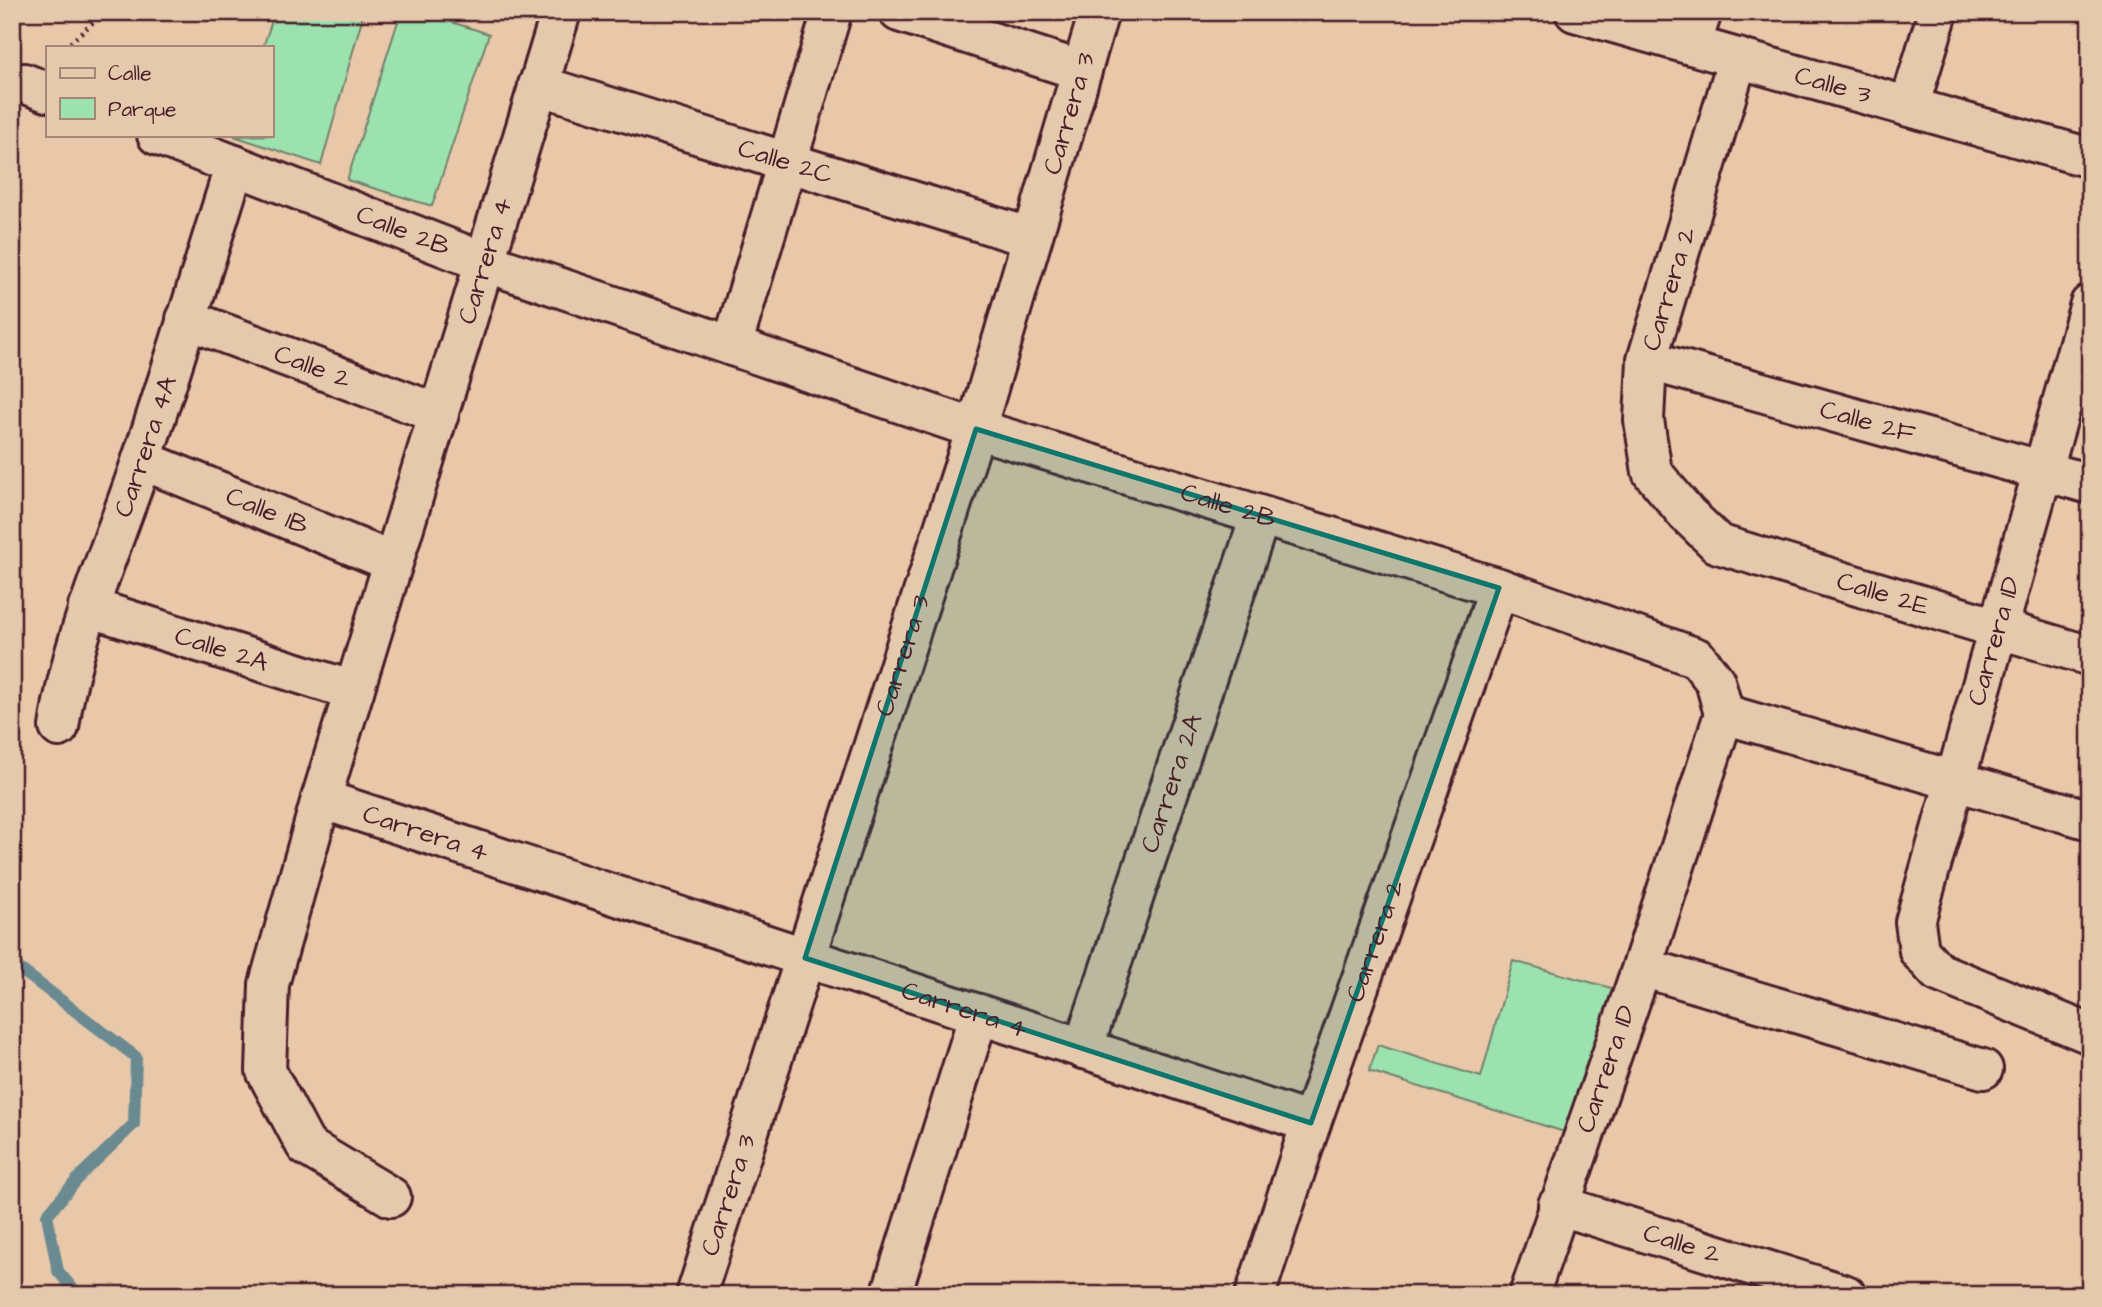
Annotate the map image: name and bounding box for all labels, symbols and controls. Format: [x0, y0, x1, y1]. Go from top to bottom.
legend [46, 46, 273, 136]
street label: Carrera 3 [1034, 48, 1104, 179]
street label: Calle 3 [1791, 57, 1875, 113]
text: Calle [108, 59, 152, 88]
text: Parque [108, 95, 176, 124]
street label: Calle 2C [733, 130, 837, 193]
street label: Carrera 4 [449, 193, 521, 328]
street label: Calle 2B [351, 196, 455, 265]
street label: Carrera 2 [1633, 223, 1705, 355]
street label: Calle 2 [269, 336, 356, 397]
street label: Carrera 4A [105, 371, 186, 522]
street label: Calle 2F [1816, 391, 1919, 452]
street label: Calle 2B [1176, 474, 1280, 537]
street label: Calle 1B [220, 478, 314, 544]
street label: Calle 2E [1832, 563, 1933, 624]
street label: Carrera 1D [1958, 572, 2030, 710]
street label: Carrera 3 [866, 590, 939, 721]
street label: Calle 2A [170, 618, 273, 681]
street label: Carrera 2A [1132, 709, 1211, 857]
street label: Carrera 4 [358, 796, 493, 871]
street label: Carrera 2 [1337, 875, 1413, 1007]
street label: Carrera 4 [897, 972, 1032, 1047]
street label: Carrera 1D [1567, 1000, 1645, 1138]
street label: Carrera 3 [692, 1130, 765, 1260]
street label: Calle 2 [1639, 1215, 1725, 1273]

